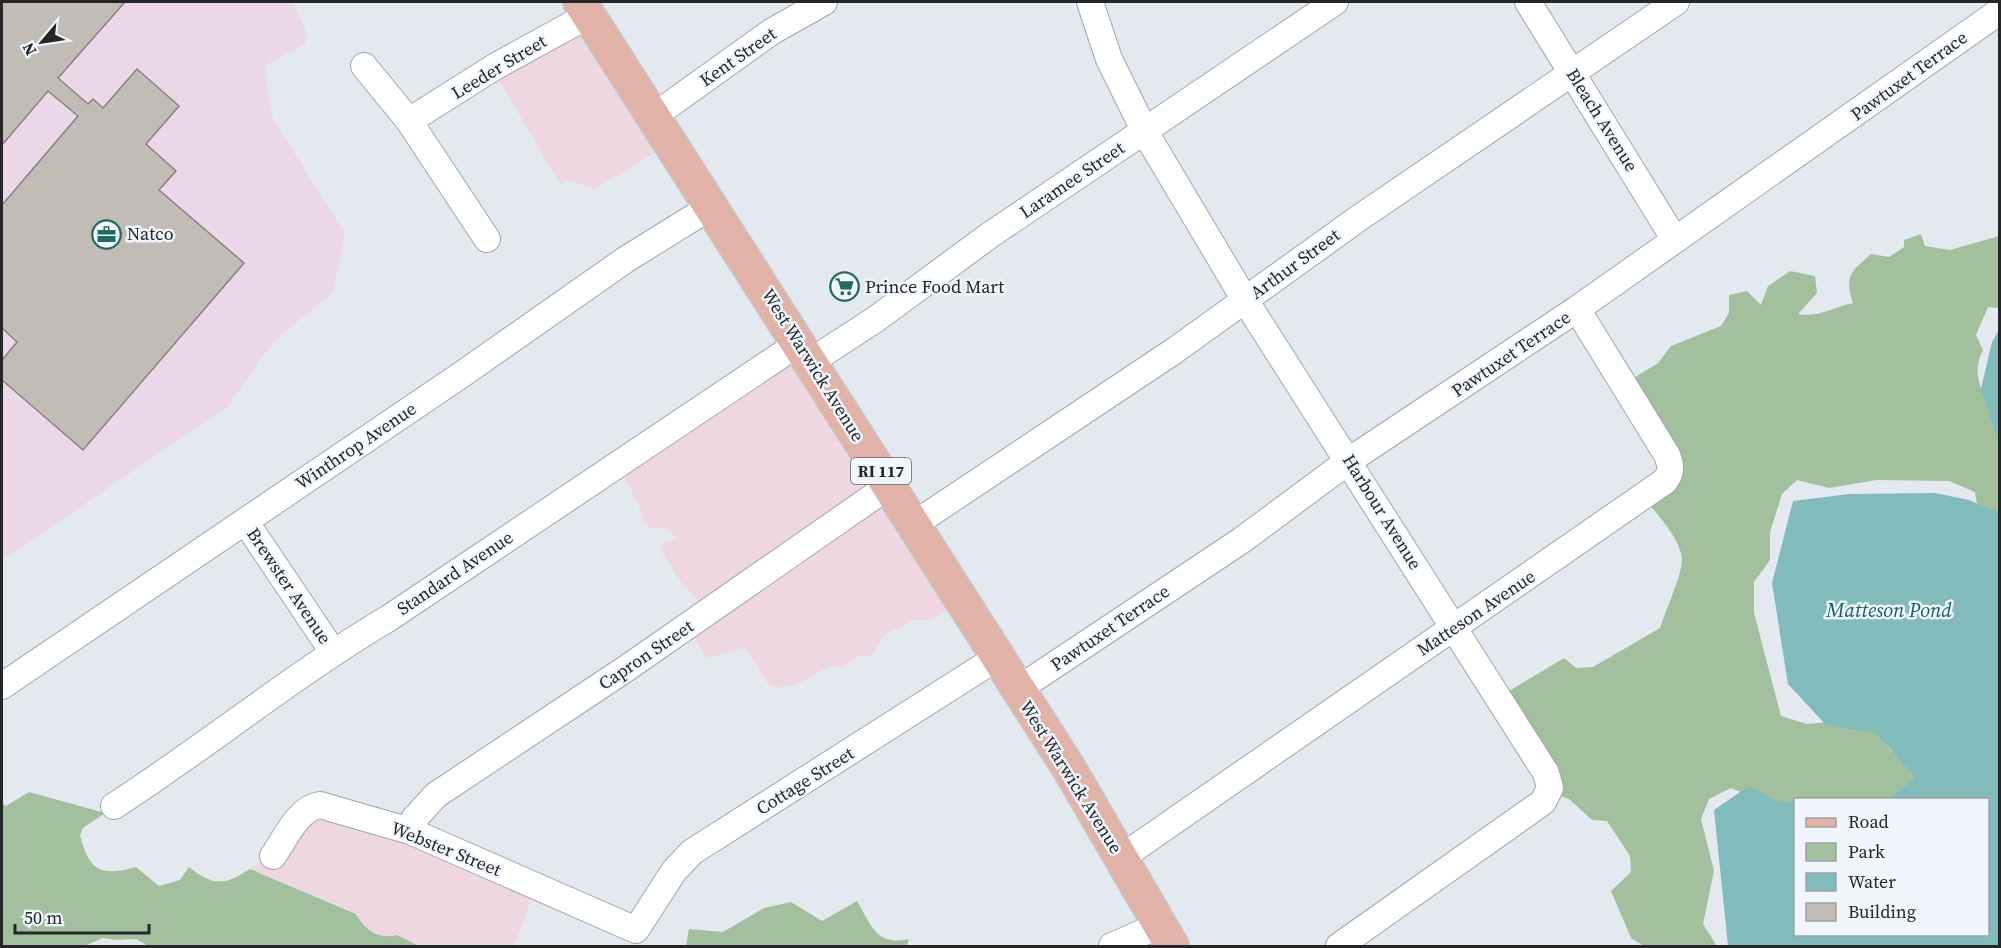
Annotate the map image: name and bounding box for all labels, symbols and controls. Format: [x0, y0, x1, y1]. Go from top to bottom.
north arrow [12, 12, 72, 72]
street label: Kent Street [694, 21, 781, 92]
street label: Pawtuxet Terrace [1845, 25, 1972, 126]
street label: Leeder Street [447, 28, 551, 105]
text: N [16, 39, 41, 60]
street label: Bleach Avenue [1561, 63, 1644, 176]
street label: Laramee Street [1014, 135, 1129, 224]
office icon: Natco [90, 218, 122, 250]
place label: Natco [127, 221, 174, 246]
street label: Arthur Street [1245, 222, 1345, 305]
supermarket icon: Prince Food Mart [828, 271, 860, 303]
place label: Prince Food Mart [865, 274, 1004, 299]
street label: West Warwick Avenue [756, 283, 871, 446]
street label: Pawtuxet Terrace [1446, 304, 1575, 403]
street label: Winthrop Avenue [290, 396, 421, 495]
street label: Harbour Avenue [1337, 449, 1428, 574]
road number: RI 117 [851, 458, 911, 484]
street label: Brewster Avenue [241, 523, 338, 649]
street label: Standard Avenue [392, 525, 518, 621]
street label: Matteson Avenue [1412, 564, 1540, 662]
street label: Pawtuxet Terrace [1045, 578, 1174, 677]
water label: Matteson Pond [1825, 596, 1952, 624]
street label: Capron Street [593, 613, 698, 696]
street label: West Warwick Avenue [1014, 695, 1129, 858]
street label: Cottage Street [751, 740, 859, 821]
legend [1794, 798, 1989, 936]
text: Road [1848, 809, 1889, 834]
street label: Webster Street [387, 815, 505, 882]
text: Park [1848, 839, 1885, 864]
text: Water [1848, 869, 1896, 894]
scale bar [15, 897, 148, 935]
text: Building [1848, 899, 1916, 924]
text: 50 m [24, 905, 62, 930]

